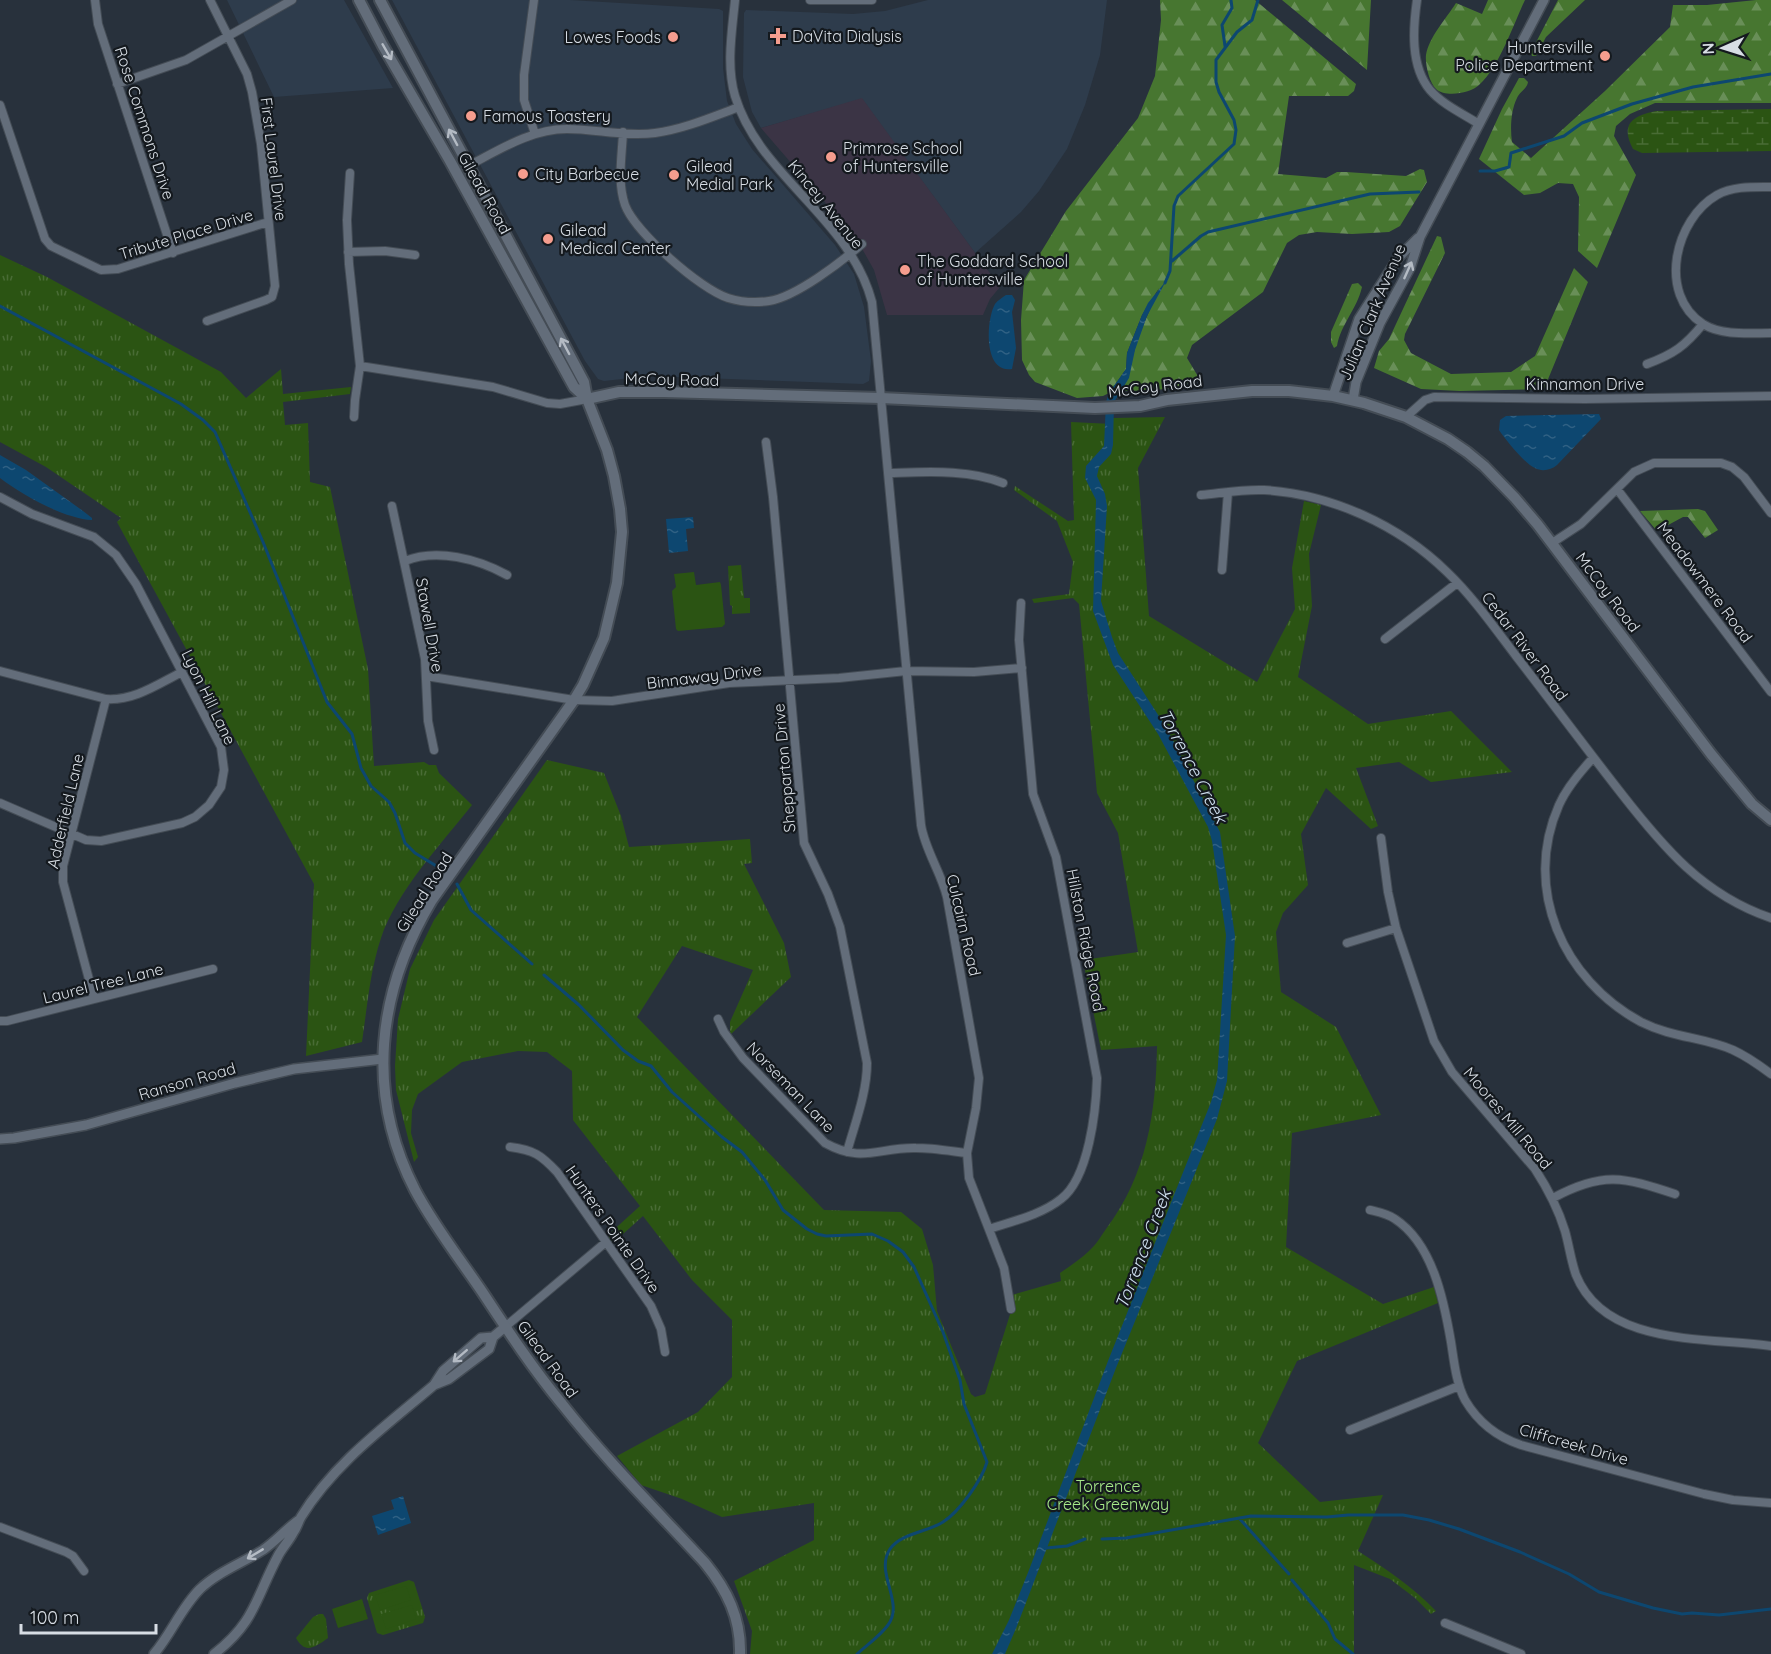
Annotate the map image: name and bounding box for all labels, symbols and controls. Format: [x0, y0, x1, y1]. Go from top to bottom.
north arrow [1693, 18, 1753, 78]
place label: DaVita Dialysis [792, 26, 902, 46]
place label: Lowes Foods [565, 27, 661, 47]
marker: DaVita Dialysis [769, 27, 787, 45]
marker: Lowes Foods [666, 30, 680, 44]
place label: Huntersville Police Department [1455, 37, 1593, 75]
text: N [1698, 42, 1718, 55]
one-way arrow [381, 43, 393, 60]
street label: Rose Commons Drive [111, 44, 179, 202]
marker: Huntersville Police Department [1598, 49, 1612, 63]
street label: First Laurel Drive [256, 96, 292, 222]
place label: Famous Toastery [483, 106, 611, 126]
marker: Famous Toastery [464, 109, 478, 123]
one-way arrow [447, 129, 458, 147]
place label: Primrose School of Huntersville [843, 138, 962, 176]
street label: Gilead Road [454, 149, 516, 237]
marker: Primrose School of Huntersville [824, 150, 838, 164]
street label: Kincey Avenue [784, 155, 868, 253]
place label: Gilead Medial Park [686, 156, 773, 194]
place label: City Barbecue [535, 164, 639, 184]
marker: City Barbecue [516, 167, 530, 181]
marker: Gilead Medial Park [667, 168, 681, 182]
street label: Tribute Place Drive [117, 204, 255, 264]
place label: Gilead Medical Center [560, 220, 671, 258]
marker: Gilead Medical Center [541, 232, 555, 246]
street label: Julian Clark Avenue [1334, 241, 1410, 383]
place label: The Goddard School of Huntersville [917, 251, 1068, 289]
one-way arrow [1403, 261, 1415, 279]
marker: The Goddard School of Huntersville [898, 263, 912, 277]
one-way arrow [559, 338, 571, 355]
street label: McCoy Road [624, 368, 720, 390]
street label: McCoy Road [1107, 370, 1203, 402]
street label: Kinnamon Drive [1526, 374, 1644, 394]
street label: Meadowmere Road [1653, 518, 1757, 646]
street label: McCoy Road [1571, 548, 1645, 636]
street label: Stawell Drive [412, 576, 448, 674]
street label: Cedar River Road [1478, 588, 1572, 704]
street label: Lyon Hill Lane [177, 646, 241, 748]
street label: Binnaway Drive [645, 659, 763, 693]
street label: Shepparton Drive [768, 703, 800, 833]
water label: Torrence Creek [1153, 705, 1233, 828]
street label: Adderfield Lane [42, 752, 88, 870]
street label: Gilead Road [392, 848, 456, 936]
street label: Hillston Ridge Road [1062, 867, 1110, 1013]
street label: Culcairn Road [943, 872, 985, 978]
street label: Laurel Tree Lane [41, 958, 165, 1008]
street label: Norseman Lane [743, 1037, 839, 1137]
street label: Ranson Road [136, 1058, 238, 1104]
street label: Moores Mill Road [1459, 1063, 1557, 1173]
street label: Hunters Pointe Drive [561, 1161, 665, 1297]
water label: Torrence Creek [1110, 1185, 1177, 1312]
street label: Gilead Road [513, 1316, 583, 1402]
one-way arrow [453, 1349, 468, 1363]
street label: Cliffcreek Drive [1517, 1419, 1631, 1469]
park label: Torrence Creek Greenway [1047, 1476, 1169, 1514]
one-way arrow [247, 1549, 264, 1561]
scale bar [21, 1597, 156, 1635]
text: 100 m [30, 1606, 79, 1629]

